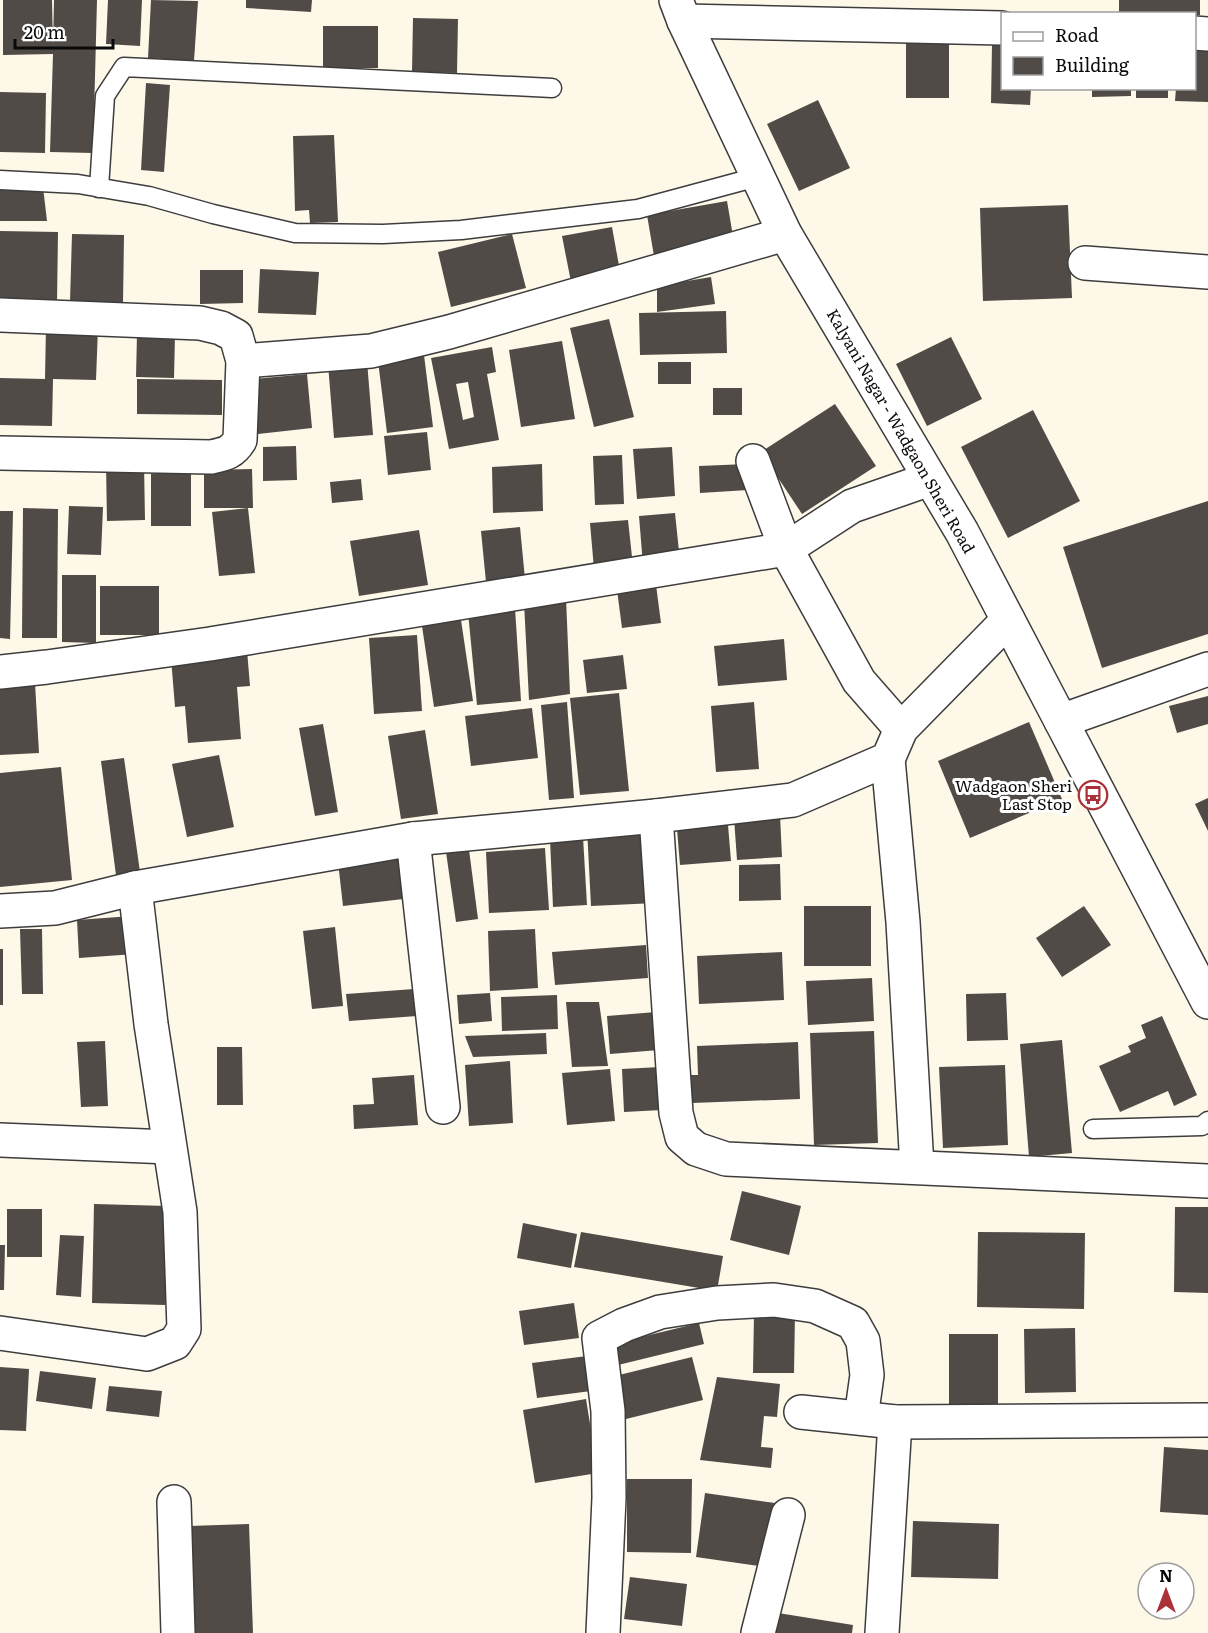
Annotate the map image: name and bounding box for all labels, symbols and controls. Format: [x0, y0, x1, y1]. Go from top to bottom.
scale bar [15, 12, 112, 50]
legend [1001, 12, 1196, 90]
text: 20 m [24, 18, 65, 45]
text: Road [1055, 21, 1099, 48]
text: Building [1055, 51, 1130, 78]
street label: Kalyani Nagar - Wadgaon Sheri Road [822, 304, 982, 557]
place label: Wadgaon Sheri Last Stop [955, 773, 1072, 815]
bus stop icon: Wadgaon Sheri Last Stop [1077, 779, 1109, 811]
north arrow [1136, 1561, 1196, 1621]
text: N [1159, 1563, 1173, 1587]

